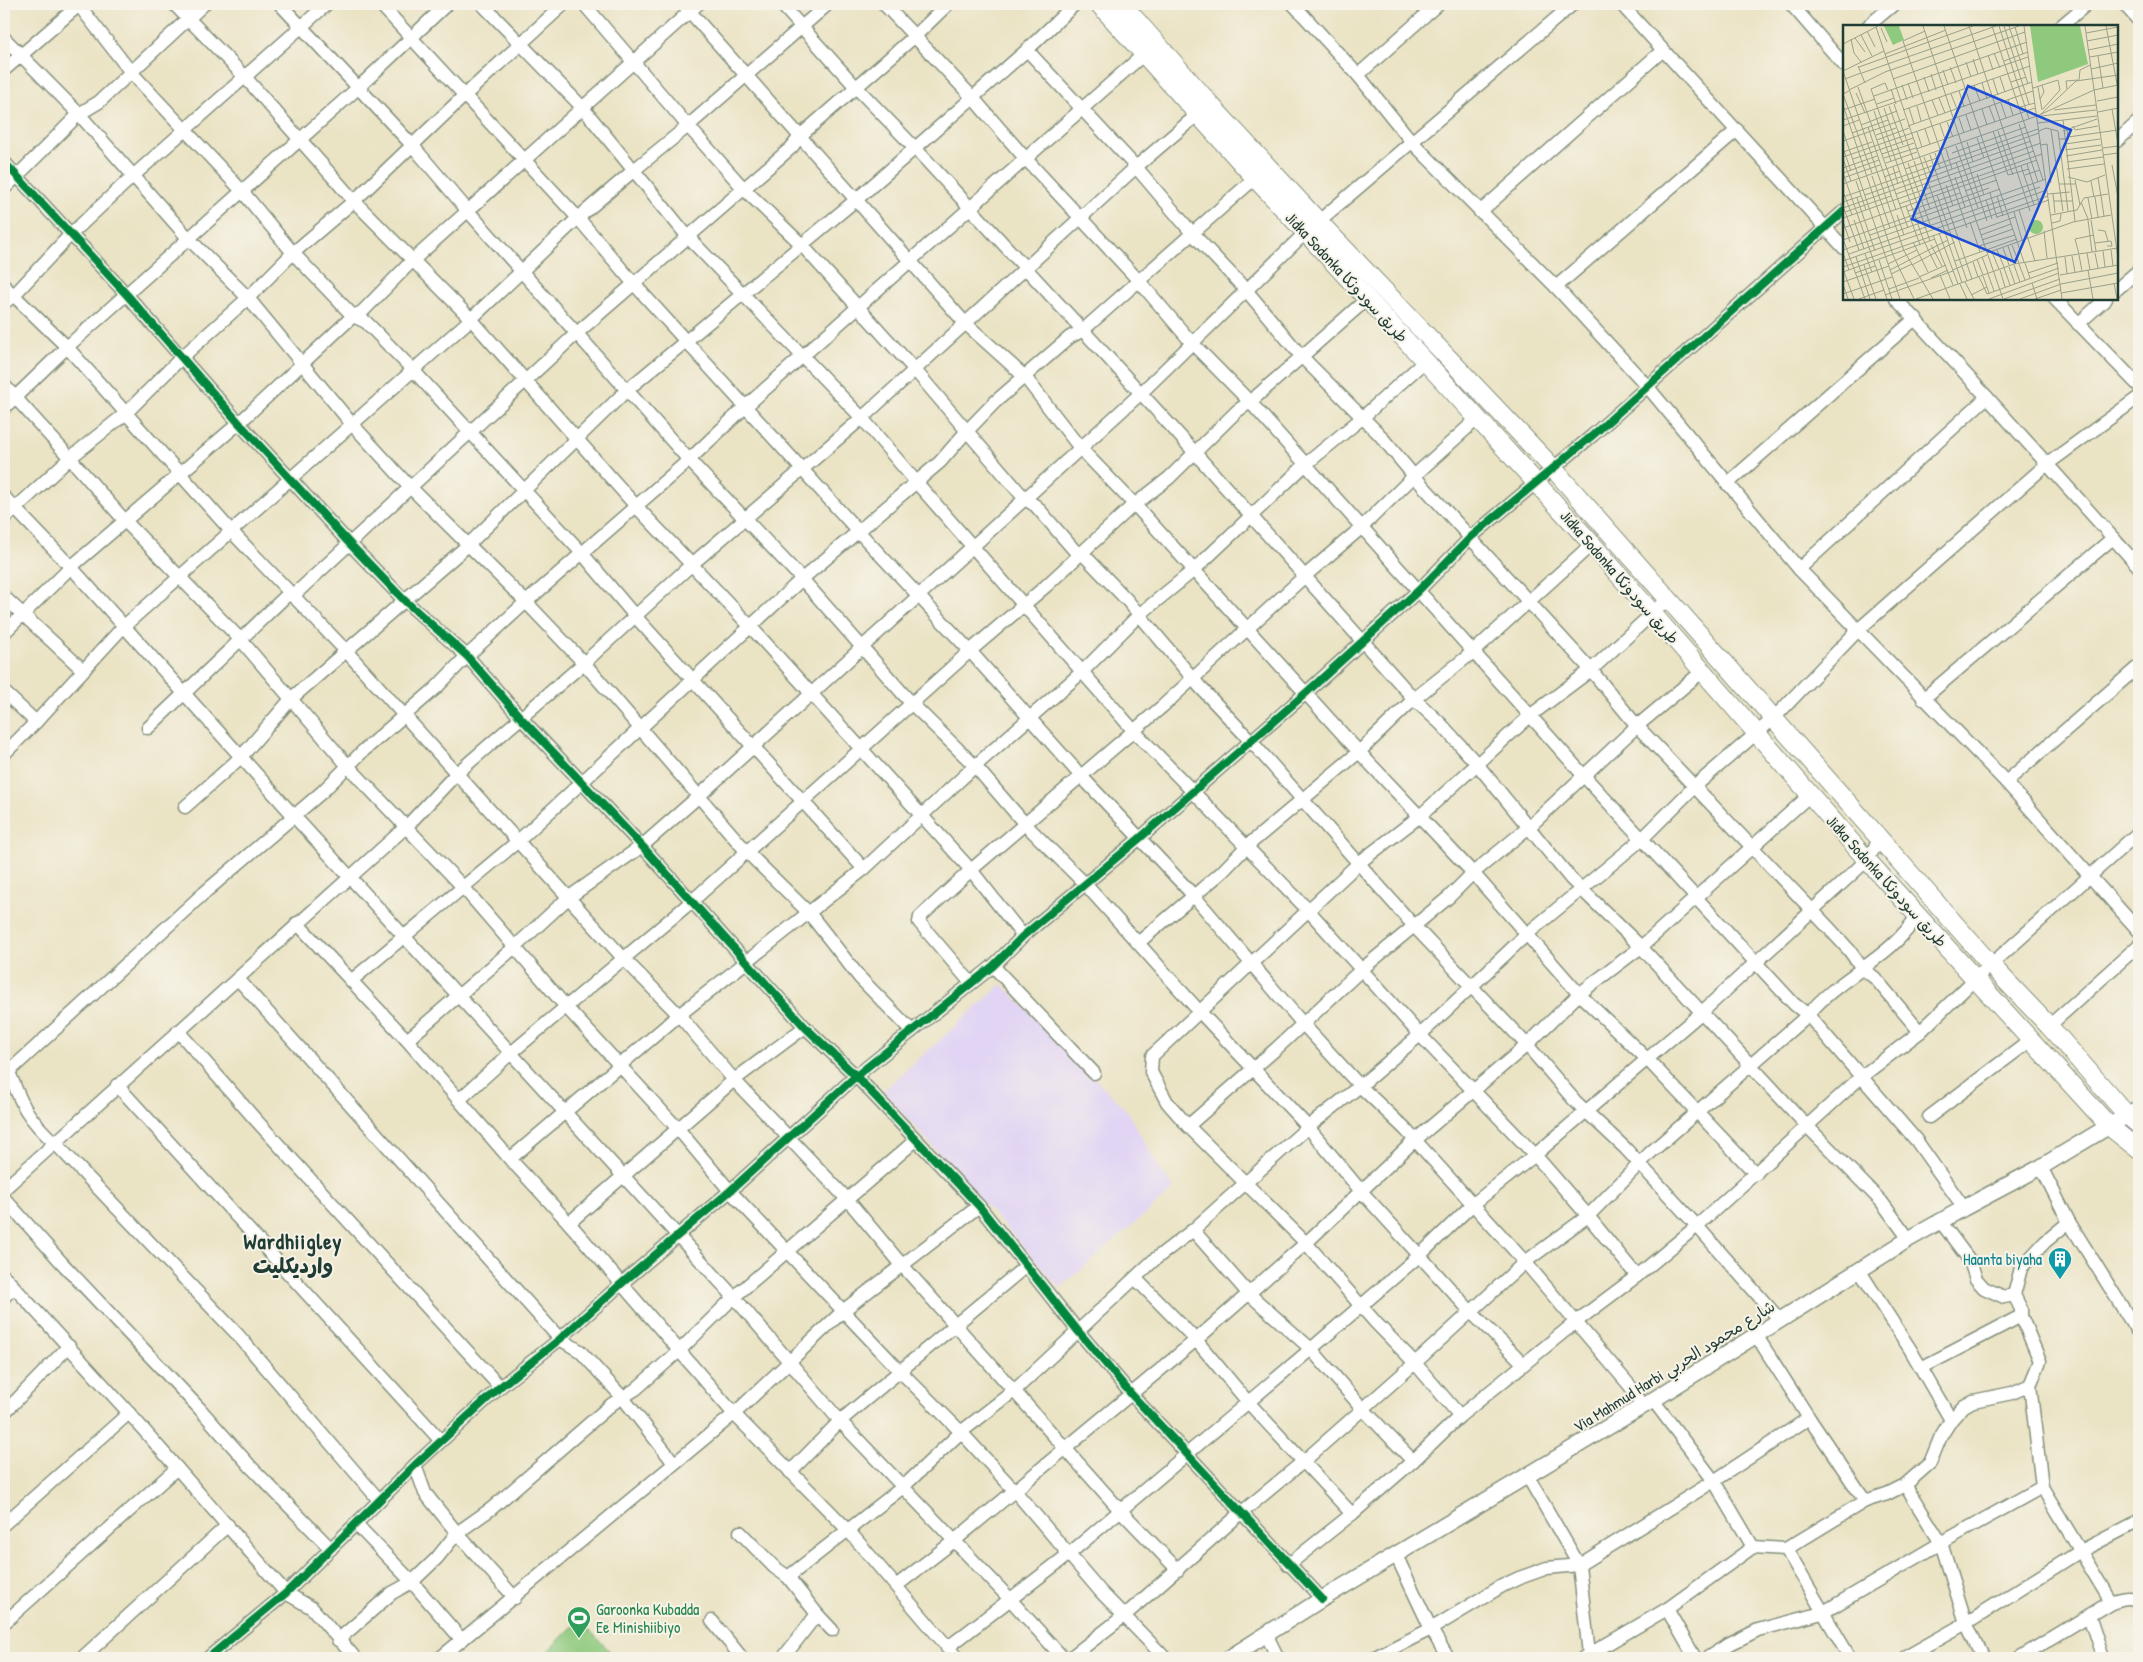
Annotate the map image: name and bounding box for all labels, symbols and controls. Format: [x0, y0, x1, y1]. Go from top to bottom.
inset map [1843, 25, 2118, 300]
street label: Jidka Sodonka طريق سودونكا [1281, 207, 1413, 347]
street label: Jidka Sodonka طريق سودونكا [1556, 505, 1684, 649]
street label: Jidka Sodonka طريق سودونكا [1822, 810, 1952, 952]
district label: Wardhiigley وارديكليت [244, 1227, 342, 1280]
building icon: Haanta biyaha [2047, 1246, 2073, 1280]
place label: Haanta biyaha [1963, 1248, 2042, 1270]
street label: Via Mahmud Harbi شارع محمود الحربي [1569, 1295, 1781, 1441]
place label: Garoonka Kubadda Ee Minishiibiyo [596, 1598, 699, 1638]
sports icon: Garoonka Kubadda Ee Minishiibiyo [566, 1605, 592, 1639]

